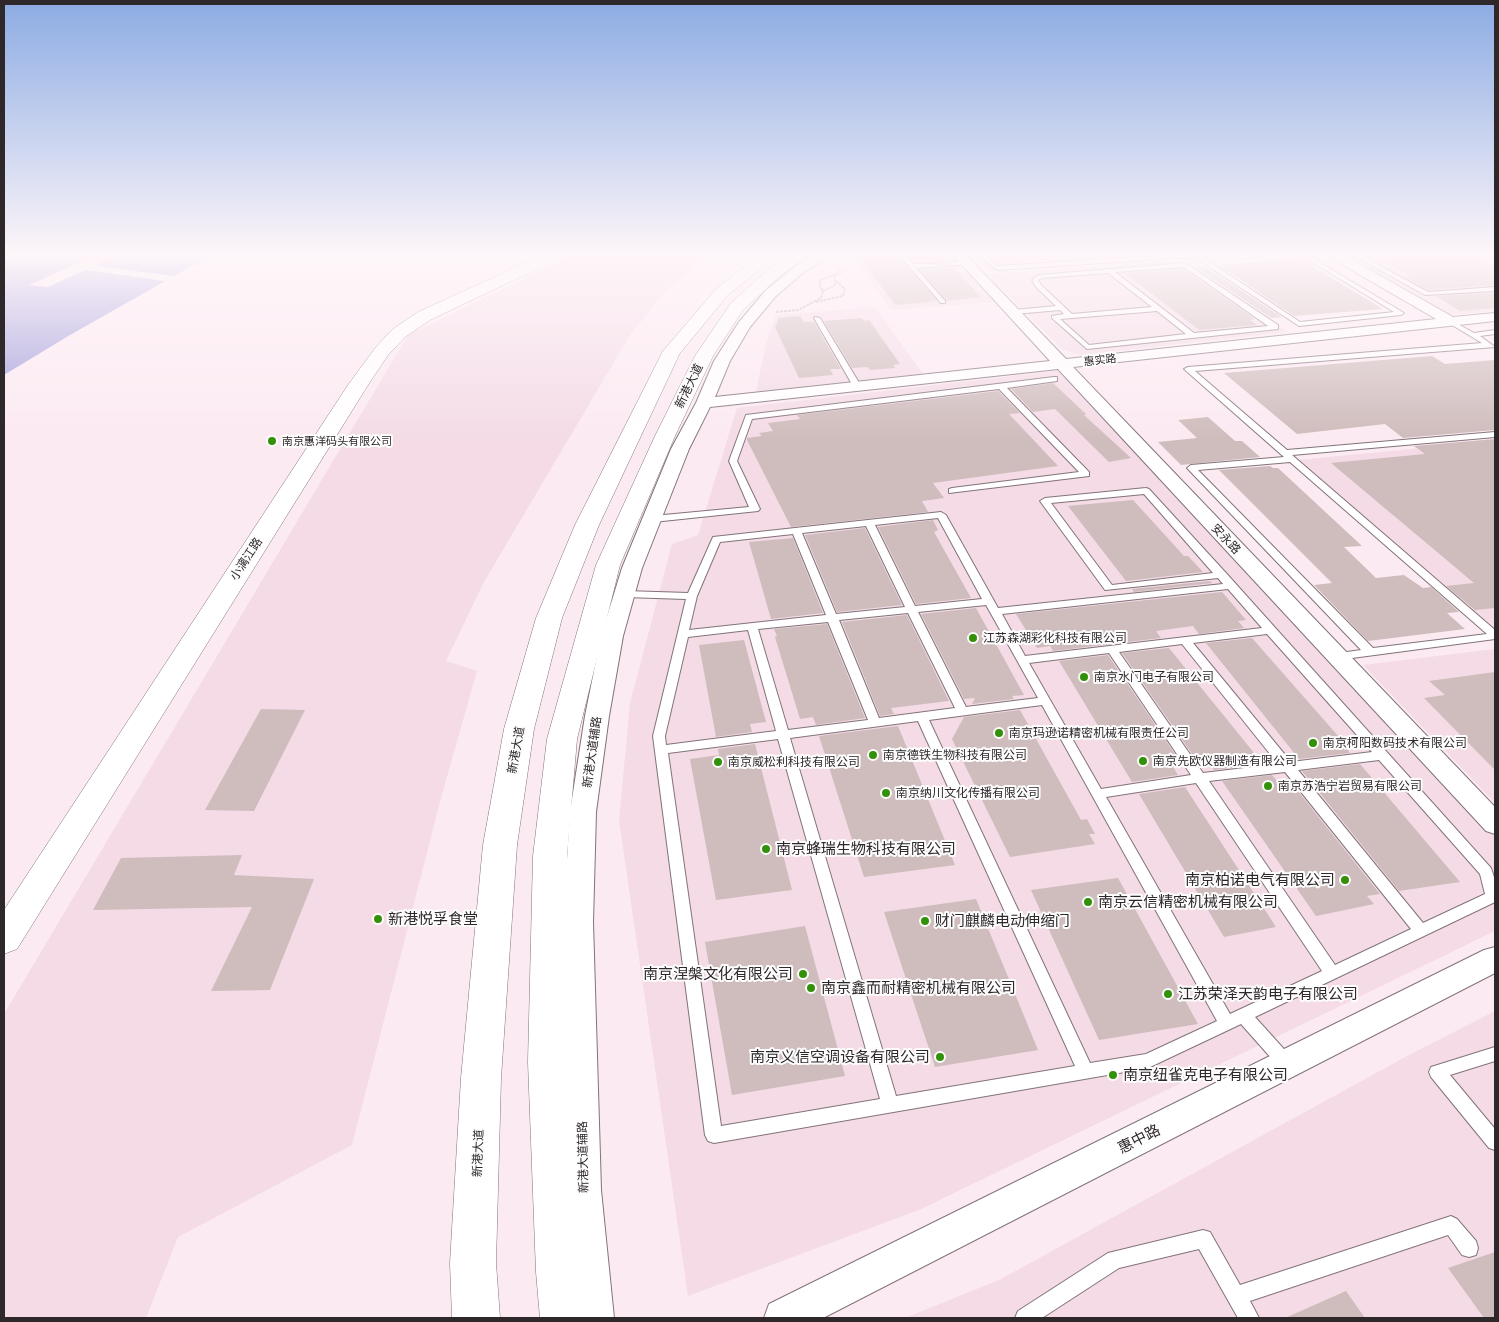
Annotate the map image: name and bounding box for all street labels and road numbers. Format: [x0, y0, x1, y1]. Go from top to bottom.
street label: 惠实路 [1083, 352, 1117, 368]
street label: 新港大道 [672, 361, 706, 411]
street label: 安永路 [1208, 521, 1244, 557]
street label: 小漓江路 [227, 535, 265, 583]
street label: 新港大道辅路 [580, 715, 604, 789]
street label: 新港大道 [505, 725, 527, 775]
street label: 新港大道辅路 [575, 1121, 591, 1193]
street label: 惠中路 [1115, 1121, 1163, 1157]
street label: 新港大道 [470, 1129, 486, 1177]

